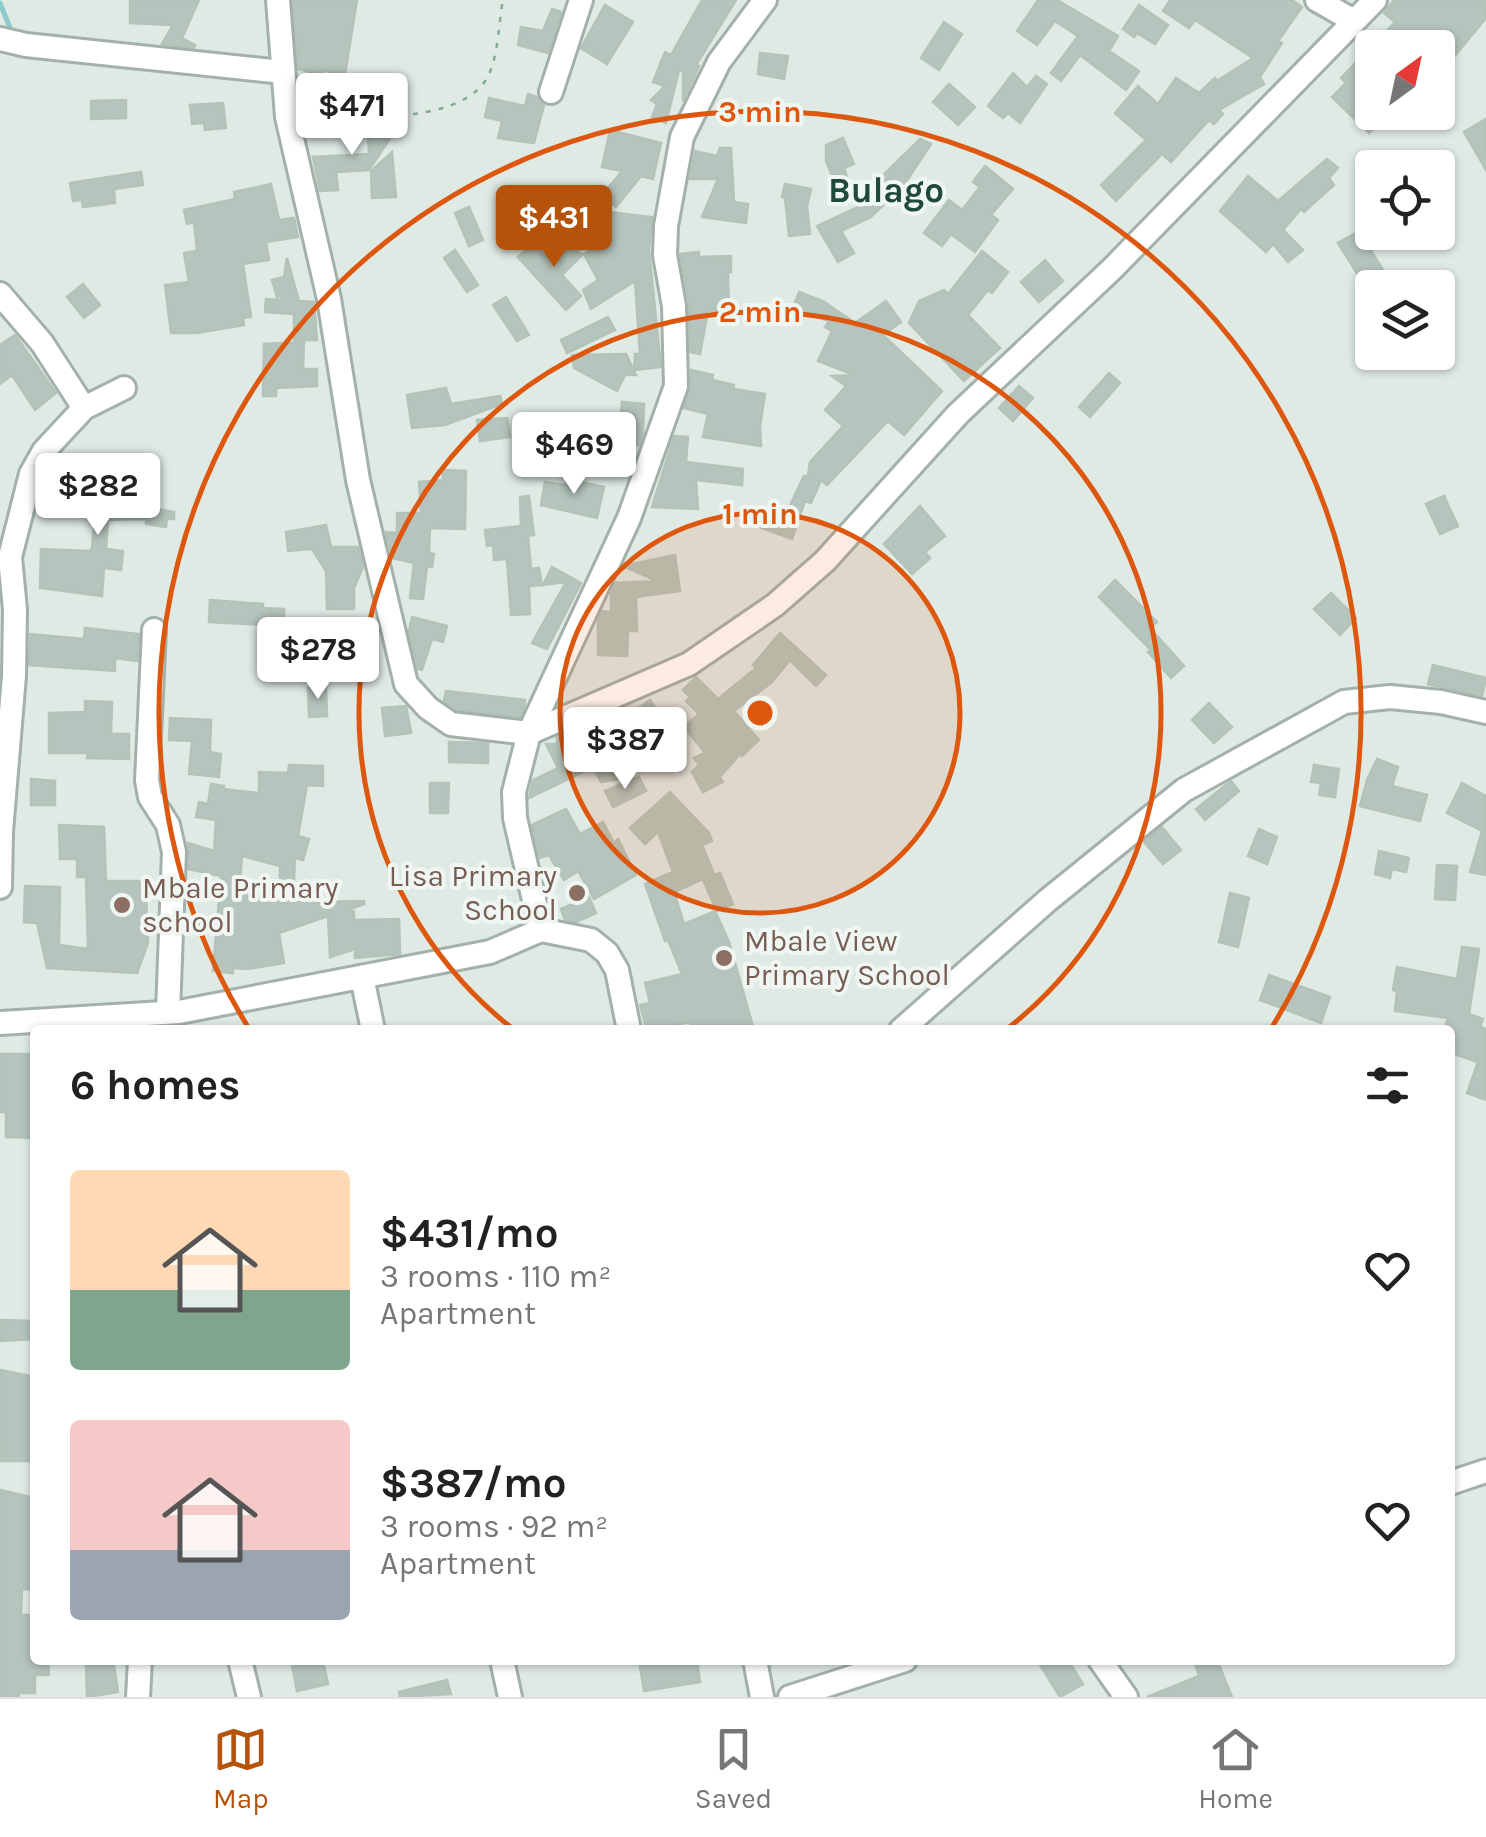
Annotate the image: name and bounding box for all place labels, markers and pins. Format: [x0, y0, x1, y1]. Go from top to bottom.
pin: $471 [293, 73, 411, 158]
pin: $431 [495, 185, 613, 270]
pin: $469 [515, 412, 633, 497]
pin: $282 [39, 453, 157, 538]
pin: $278 [259, 617, 377, 702]
centre of rings [742, 695, 778, 731]
pin: $387 [566, 707, 684, 792]
place label: Lisa Primary School [389, 858, 557, 928]
place label: Mbale Primary school [142, 870, 338, 940]
marker: Lisa Primary School [566, 882, 588, 904]
marker: Mbale Primary school [111, 894, 133, 916]
place label: Mbale View Primary School [744, 923, 950, 993]
marker: Mbale View Primary School [713, 947, 735, 969]

